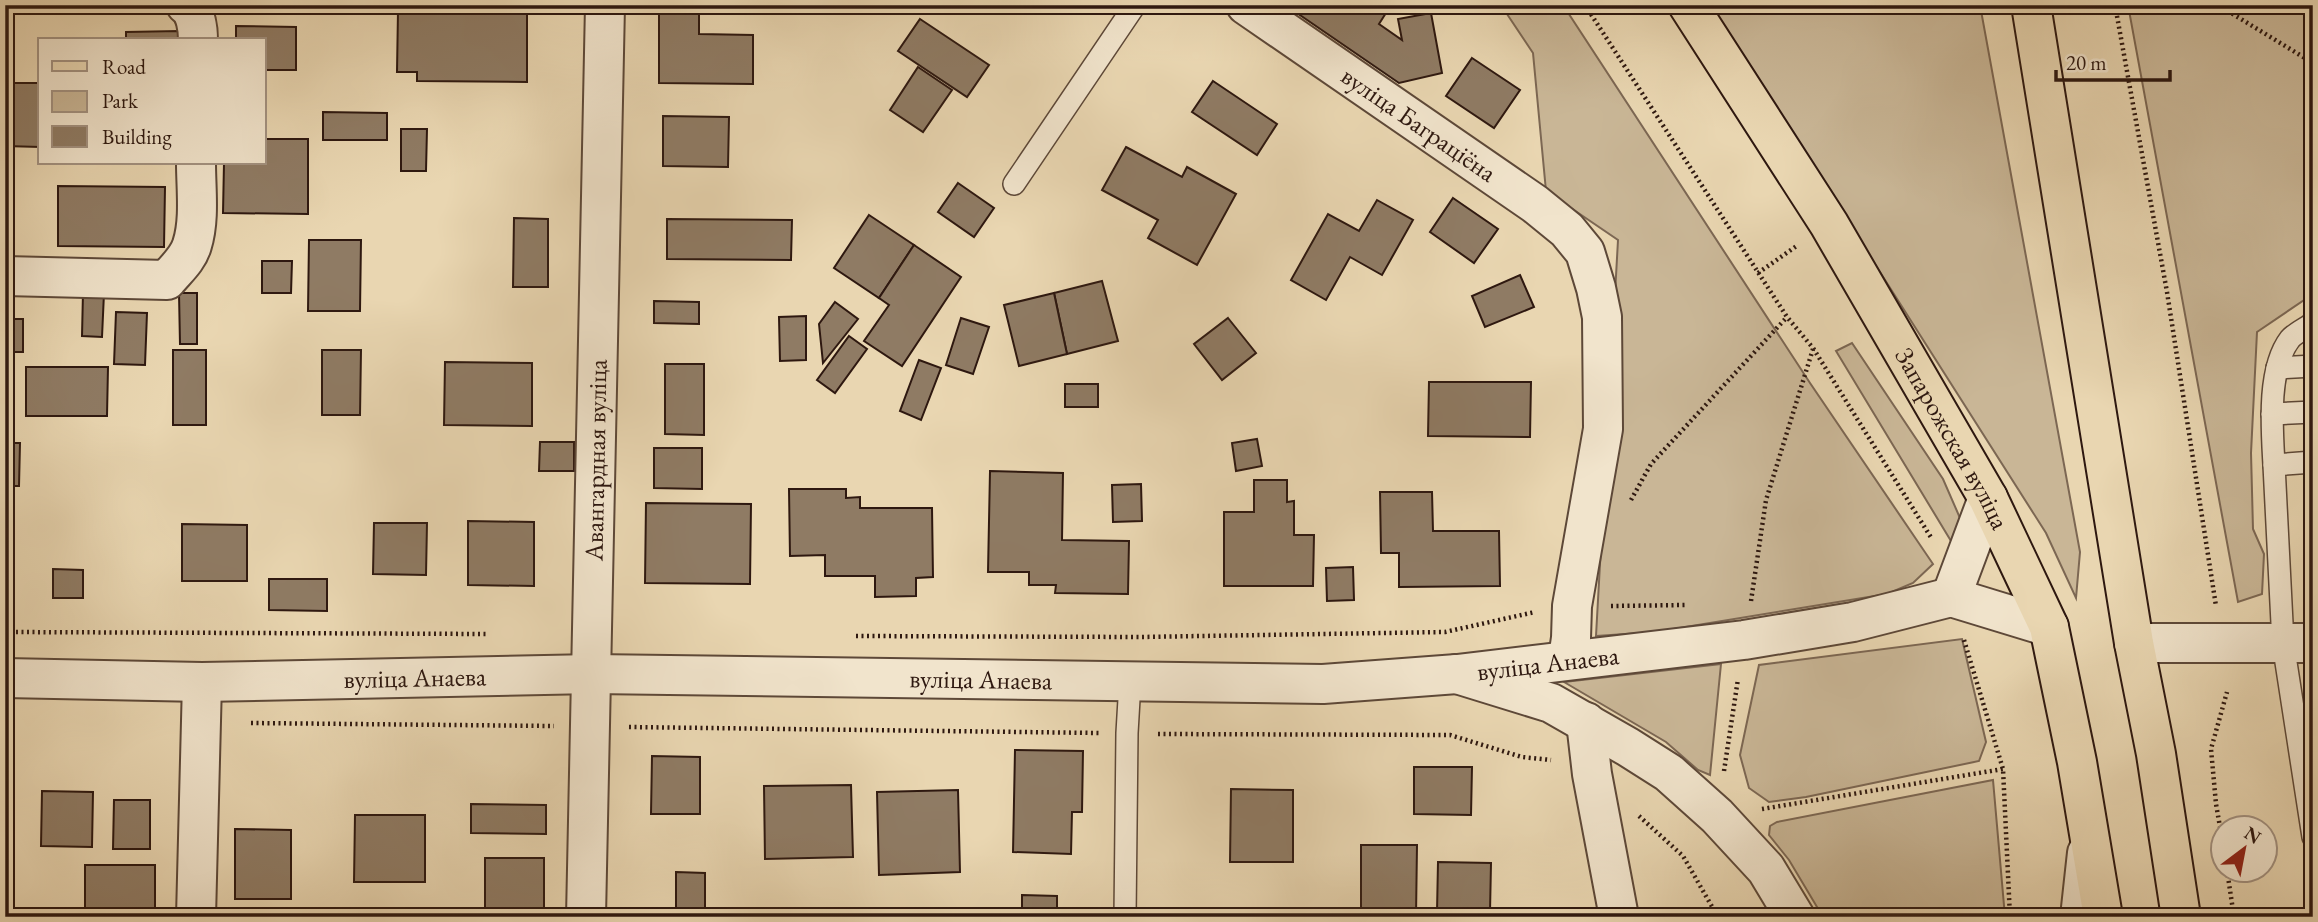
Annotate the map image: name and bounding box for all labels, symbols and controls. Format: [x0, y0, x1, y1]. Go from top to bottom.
legend [38, 38, 266, 164]
scale bar [2056, 38, 2169, 82]
text: 20 m [2066, 49, 2107, 76]
text: Road [102, 53, 146, 80]
street label: вуліца Баграціёна [1335, 59, 1504, 190]
text: Park [102, 87, 139, 114]
text: Building [102, 123, 172, 150]
street label: Запарожская вуліца [1887, 341, 2018, 535]
street label: Авангардная вуліца [576, 358, 615, 562]
street label: вуліца Анаева [1475, 638, 1621, 689]
street label: вуліца Анаева [343, 659, 487, 696]
street label: вуліца Анаева [909, 661, 1053, 697]
north arrow [2210, 814, 2280, 884]
text: N [2240, 820, 2266, 850]

